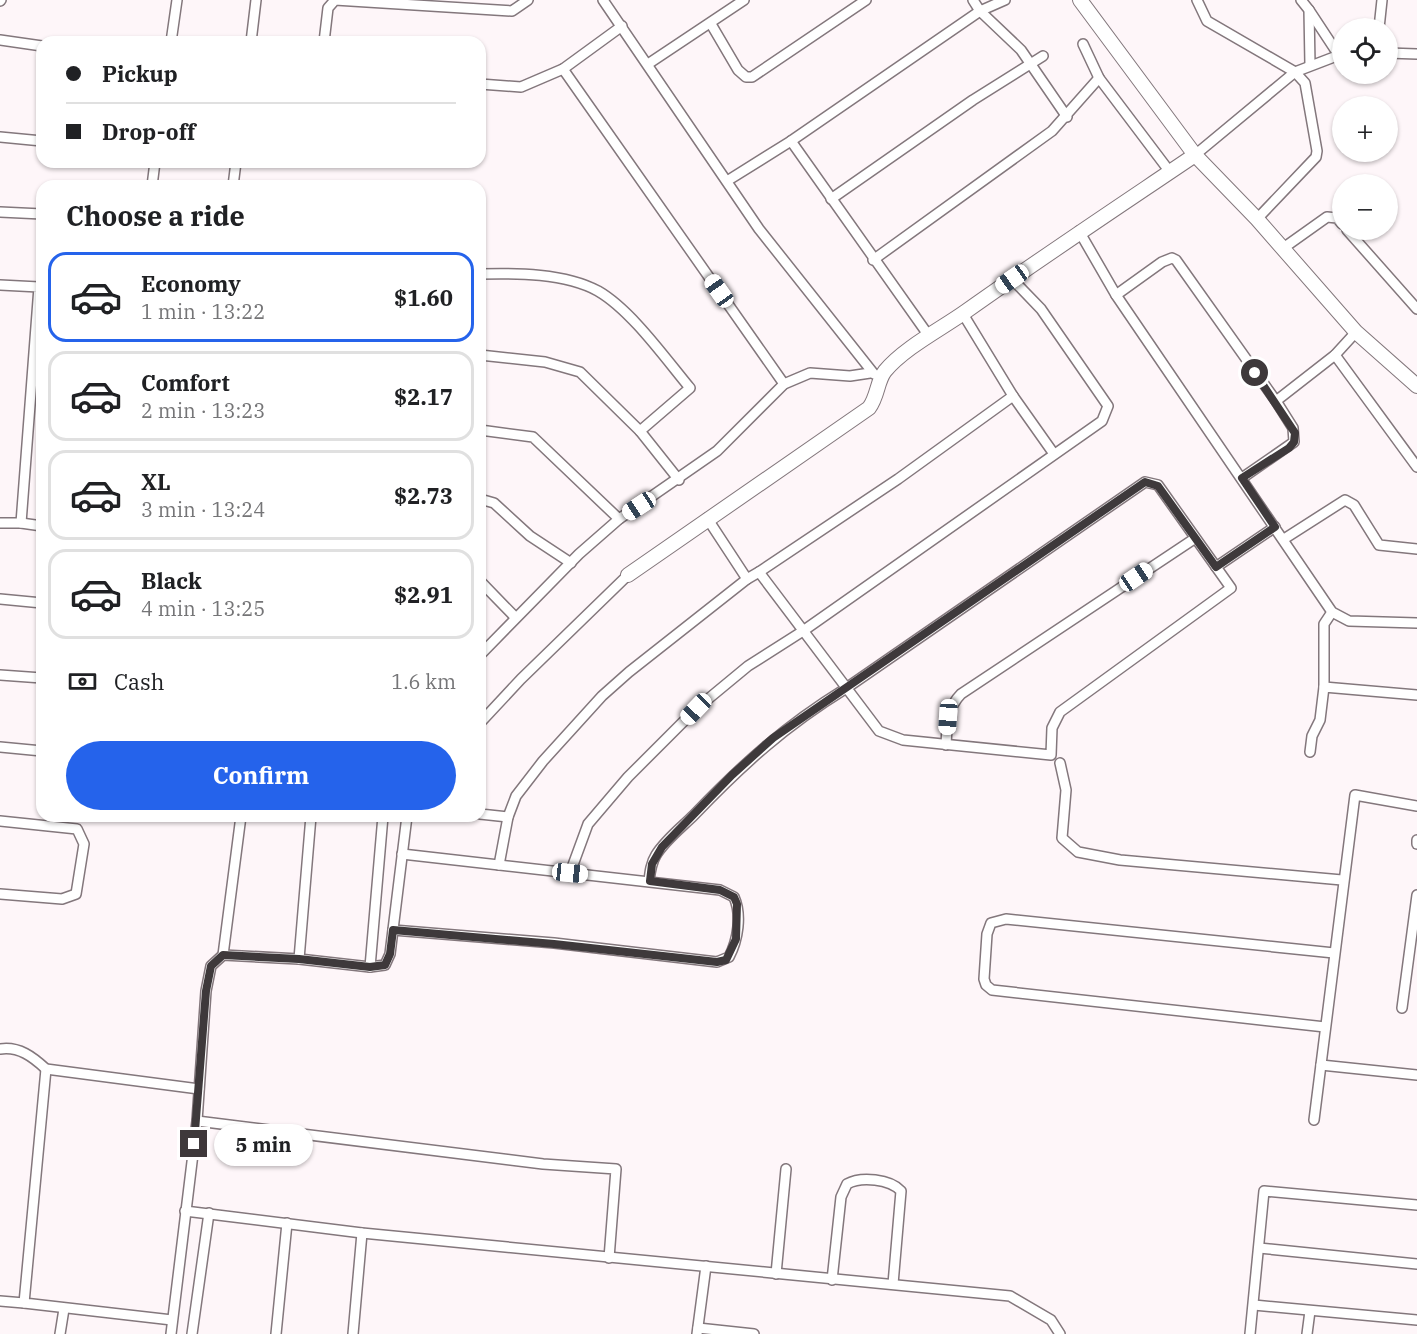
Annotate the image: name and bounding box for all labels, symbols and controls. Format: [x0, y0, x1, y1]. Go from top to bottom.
map controls [1332, 18, 1398, 240]
button: locate [1332, 18, 1398, 84]
text: Pickup [102, 59, 178, 88]
button: + [1332, 96, 1398, 162]
text: Drop-off [102, 117, 196, 146]
button: − [1332, 174, 1398, 240]
text: Choose a ride [66, 198, 245, 233]
car [992, 261, 1032, 297]
text: Economy [141, 269, 241, 298]
icon: car [69, 270, 123, 324]
car [701, 271, 737, 311]
text: $1.60 [394, 283, 453, 312]
text: 1 min · 13:22 [141, 298, 265, 325]
route start [1241, 359, 1268, 386]
text: Comfort [141, 368, 230, 397]
icon: car [69, 369, 123, 423]
text: $2.17 [394, 382, 453, 411]
text: 2 min · 13:23 [141, 397, 265, 424]
text: XL [141, 467, 171, 496]
icon: car [69, 468, 123, 522]
text: $2.73 [394, 481, 453, 510]
car [619, 489, 659, 523]
text: 3 min · 13:24 [141, 496, 265, 523]
car [1116, 559, 1156, 595]
text: Black [141, 566, 202, 595]
icon: car [69, 567, 123, 621]
text: $2.91 [394, 580, 453, 609]
text: 4 min · 13:25 [141, 595, 265, 622]
icon: cash [66, 665, 99, 698]
text: Cash [114, 667, 165, 696]
text: 1.6 km [391, 668, 456, 695]
car [677, 690, 715, 728]
car [938, 698, 958, 736]
button: Confirm [66, 741, 456, 810]
car [551, 862, 589, 884]
callout: 5 min [215, 1123, 314, 1165]
route end [180, 1130, 207, 1157]
text: 5 min [236, 1131, 292, 1158]

